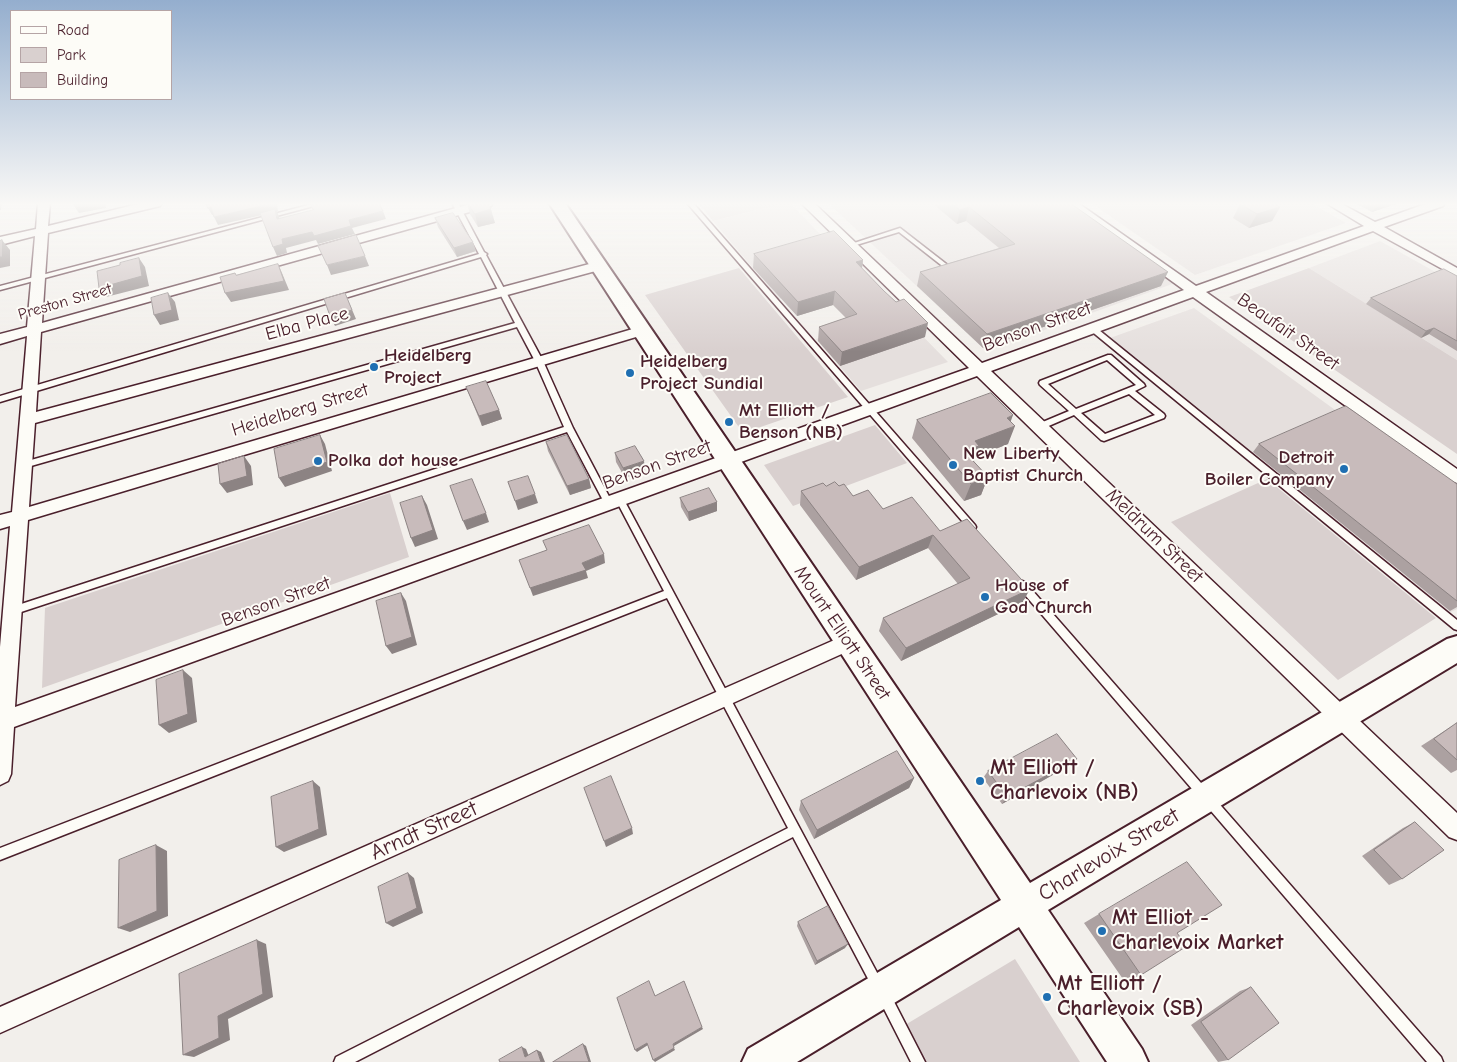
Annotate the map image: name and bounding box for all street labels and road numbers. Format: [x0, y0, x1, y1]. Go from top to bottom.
street label: Preston Street [16, 279, 114, 325]
street label: Beaufait Street [1233, 288, 1343, 376]
street label: Benson Street [979, 297, 1095, 357]
street label: Elba Place [263, 302, 351, 346]
street label: Heidelberg Street [229, 378, 371, 442]
street label: Benson Street [599, 435, 715, 495]
street label: Meldrum Street [1101, 484, 1207, 588]
street label: Mount Elliott Street [789, 562, 895, 704]
street label: Benson Street [218, 572, 334, 632]
street label: Arndt Street [367, 796, 481, 866]
street label: Charlevoix Street [1034, 803, 1184, 907]

